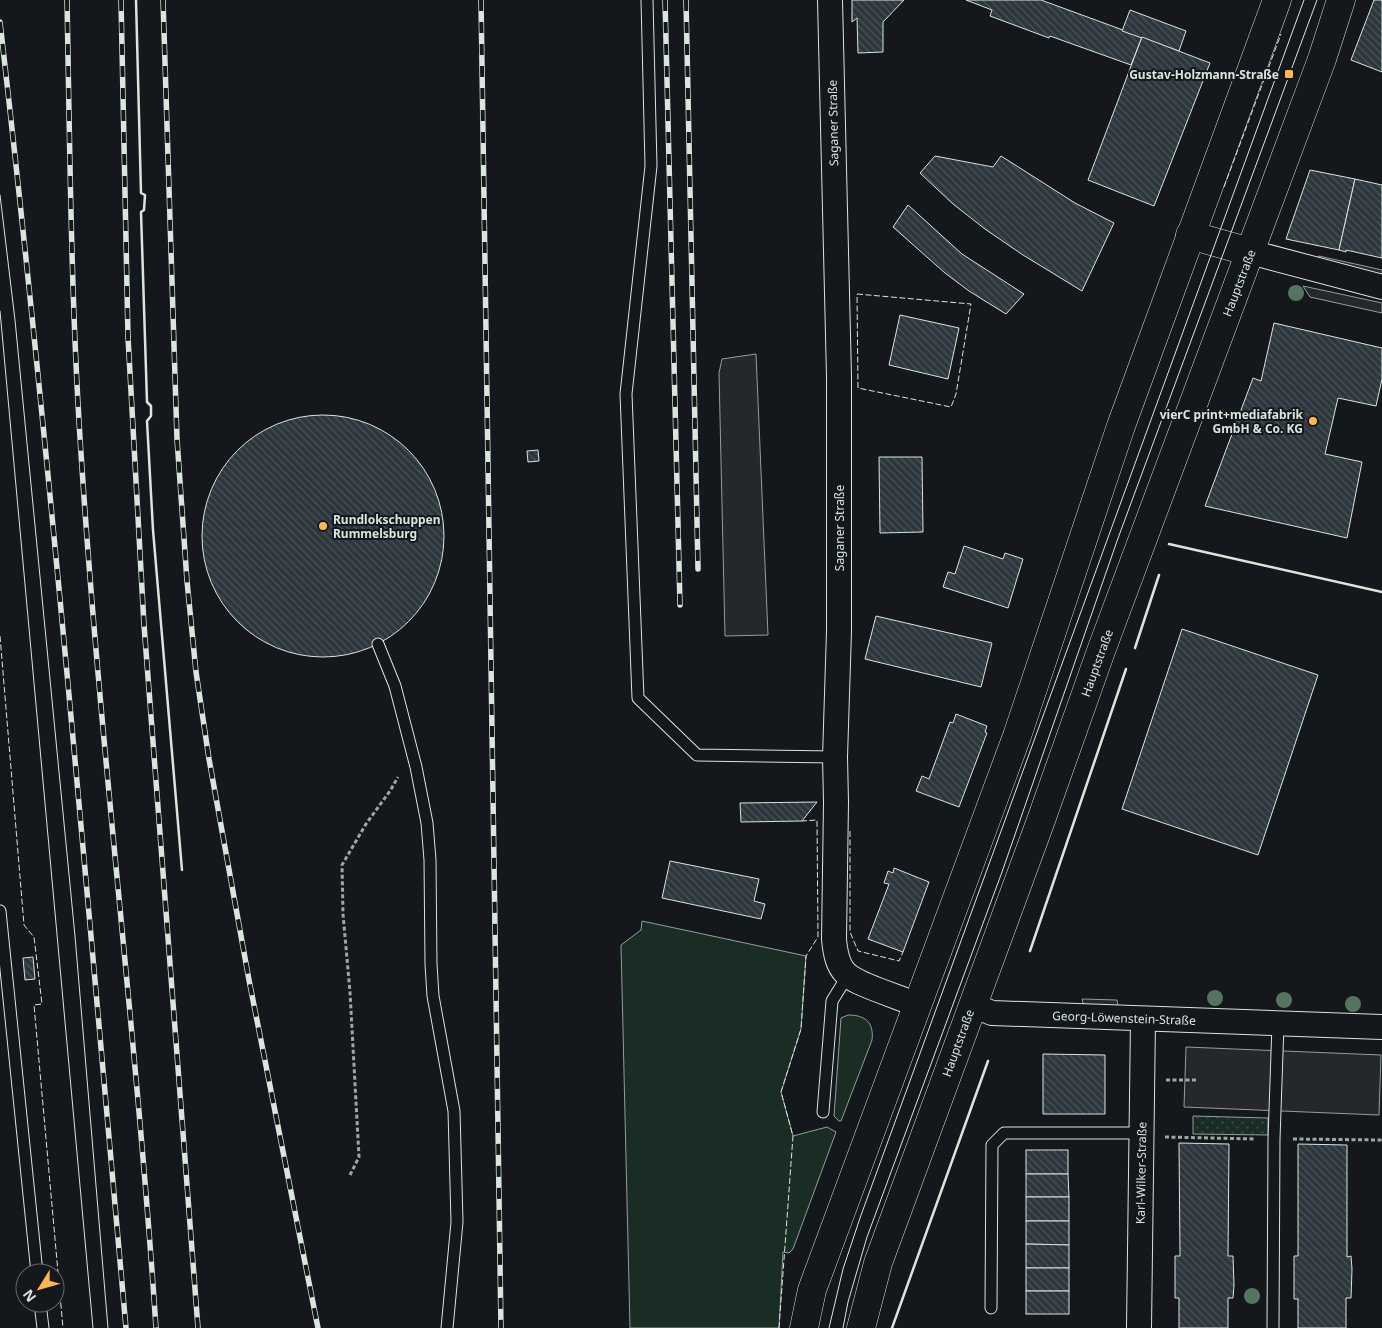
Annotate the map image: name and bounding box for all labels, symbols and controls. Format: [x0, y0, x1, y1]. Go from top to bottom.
place label: Gustav-Holzmann-Straße [1129, 66, 1279, 83]
marker: Gustav-Holzmann-Straße [1283, 68, 1295, 80]
street label: Saganer Straße [824, 79, 842, 166]
street label: Hauptstraße [1218, 247, 1260, 319]
place label: vierC print+mediafabrik GmbH & Co. KG [1160, 406, 1304, 437]
marker: vierC print+mediafabrik GmbH & Co. KG [1307, 415, 1319, 427]
street label: Saganer Straße [831, 485, 848, 571]
place label: Rundlokschuppen Rummelsburg [333, 511, 441, 542]
marker: Rundlokschuppen Rummelsburg [317, 520, 329, 532]
street label: Hauptstraße [1077, 627, 1117, 699]
street label: Hauptstraße [938, 1007, 978, 1079]
street label: Georg-Löwenstein-Straße [1052, 1007, 1196, 1029]
street label: Karl-Wilker-Straße [1132, 1122, 1150, 1224]
north arrow [15, 1263, 65, 1313]
text: N [18, 1286, 40, 1306]

